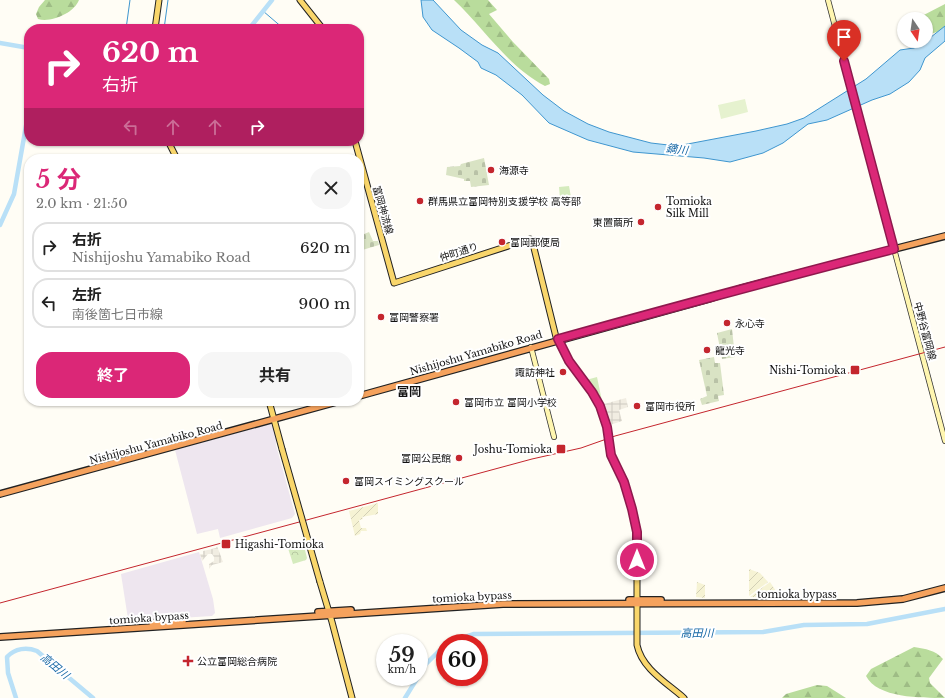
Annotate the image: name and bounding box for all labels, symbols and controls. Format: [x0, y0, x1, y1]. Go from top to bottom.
north arrow [897, 12, 933, 48]
map controls [897, 12, 933, 48]
pin [827, 20, 861, 61]
icon: arrive [833, 26, 855, 48]
text: 620 m [102, 35, 199, 70]
icon: right [36, 40, 88, 92]
text: 右折 [102, 74, 138, 96]
icon: left [120, 116, 142, 138]
icon: ahead [162, 116, 184, 138]
icon: ahead [204, 116, 226, 138]
icon: right [246, 116, 268, 138]
water label: 鏑川 [665, 141, 690, 157]
place label: 海源寺 [499, 164, 529, 177]
text: 5 分 [36, 165, 81, 194]
marker: 海源寺 [486, 165, 496, 175]
button: close [310, 167, 352, 209]
street label: 富岡神流線 [370, 184, 396, 236]
text: 2.0 km · 21:50 [36, 195, 128, 212]
place label: 群馬県立富岡特別支援学校 高等部 [428, 195, 581, 208]
place label: Tomioka Silk Mill [666, 195, 712, 220]
marker: 群馬県立富岡特別支援学校 高等部 [415, 196, 425, 206]
marker: Tomioka Silk Mill [653, 202, 663, 212]
place label: 東置繭所 [593, 216, 633, 229]
marker: 東置繭所 [636, 217, 646, 227]
text: 右折 [72, 230, 102, 249]
icon: right [38, 236, 60, 258]
place label: 富岡郵便局 [510, 236, 560, 249]
marker: 富岡郵便局 [497, 237, 507, 247]
text: 620 m [300, 238, 350, 257]
street label: 仲町通り [438, 240, 480, 264]
text: Nishijoshu Yamabiko Road [72, 249, 250, 266]
text: 左折 [72, 285, 102, 304]
icon: left [38, 292, 60, 314]
text: 900 m [299, 294, 350, 313]
street label: 中野谷富岡線 [911, 300, 939, 362]
text: 南後箇七日市線 [72, 306, 163, 323]
place label: 富岡警察署 [389, 311, 439, 324]
marker: 富岡警察署 [376, 312, 386, 322]
place label: 永心寺 [735, 317, 765, 330]
marker: 永心寺 [722, 318, 732, 328]
street label: Nishijoshu Yamabiko Road [408, 328, 544, 378]
place label: 龍光寺 [715, 344, 745, 357]
marker: 龍光寺 [702, 345, 712, 355]
button: 終了 [36, 352, 190, 398]
button: 共有 [198, 352, 352, 398]
place label: Nishi-Tomioka [769, 364, 846, 377]
marker: Nishi-Tomioka [849, 364, 861, 376]
place label: 諏訪神社 [515, 366, 555, 379]
marker: 諏訪神社 [558, 367, 568, 377]
district label: 富岡 [397, 384, 421, 399]
place label: 富岡市立 富岡小学校 [464, 396, 557, 409]
marker: 富岡市立 富岡小学校 [451, 397, 461, 407]
place label: 富岡市役所 [645, 400, 695, 413]
marker: 富岡市役所 [632, 401, 642, 411]
street label: Nishijoshu Yamabiko Road [88, 419, 224, 467]
place label: Joshu-Tomioka [472, 443, 552, 456]
marker: Joshu-Tomioka [555, 443, 567, 455]
place label: 富岡公民館 [401, 452, 451, 465]
marker: 富岡公民館 [454, 453, 464, 463]
place label: 富岡スイミングスクール [354, 475, 464, 488]
marker: 富岡スイミングスクール [341, 476, 351, 486]
marker: Higashi-Tomioka [220, 538, 232, 550]
place label: Higashi-Tomioka [235, 538, 324, 551]
position arrow [616, 539, 658, 581]
street label: tomioka bypass [432, 588, 513, 606]
street label: tomioka bypass [757, 588, 837, 601]
street label: tomioka bypass [109, 609, 190, 627]
water label: 高田川 [681, 626, 714, 640]
speed limit sign: 60 [436, 634, 488, 686]
text: 59 [389, 643, 415, 667]
water label: 高田川 [38, 650, 73, 683]
marker: 公立富岡総合病院 [182, 655, 194, 667]
place label: 公立富岡総合病院 [197, 655, 277, 668]
text: km/h [388, 663, 416, 676]

